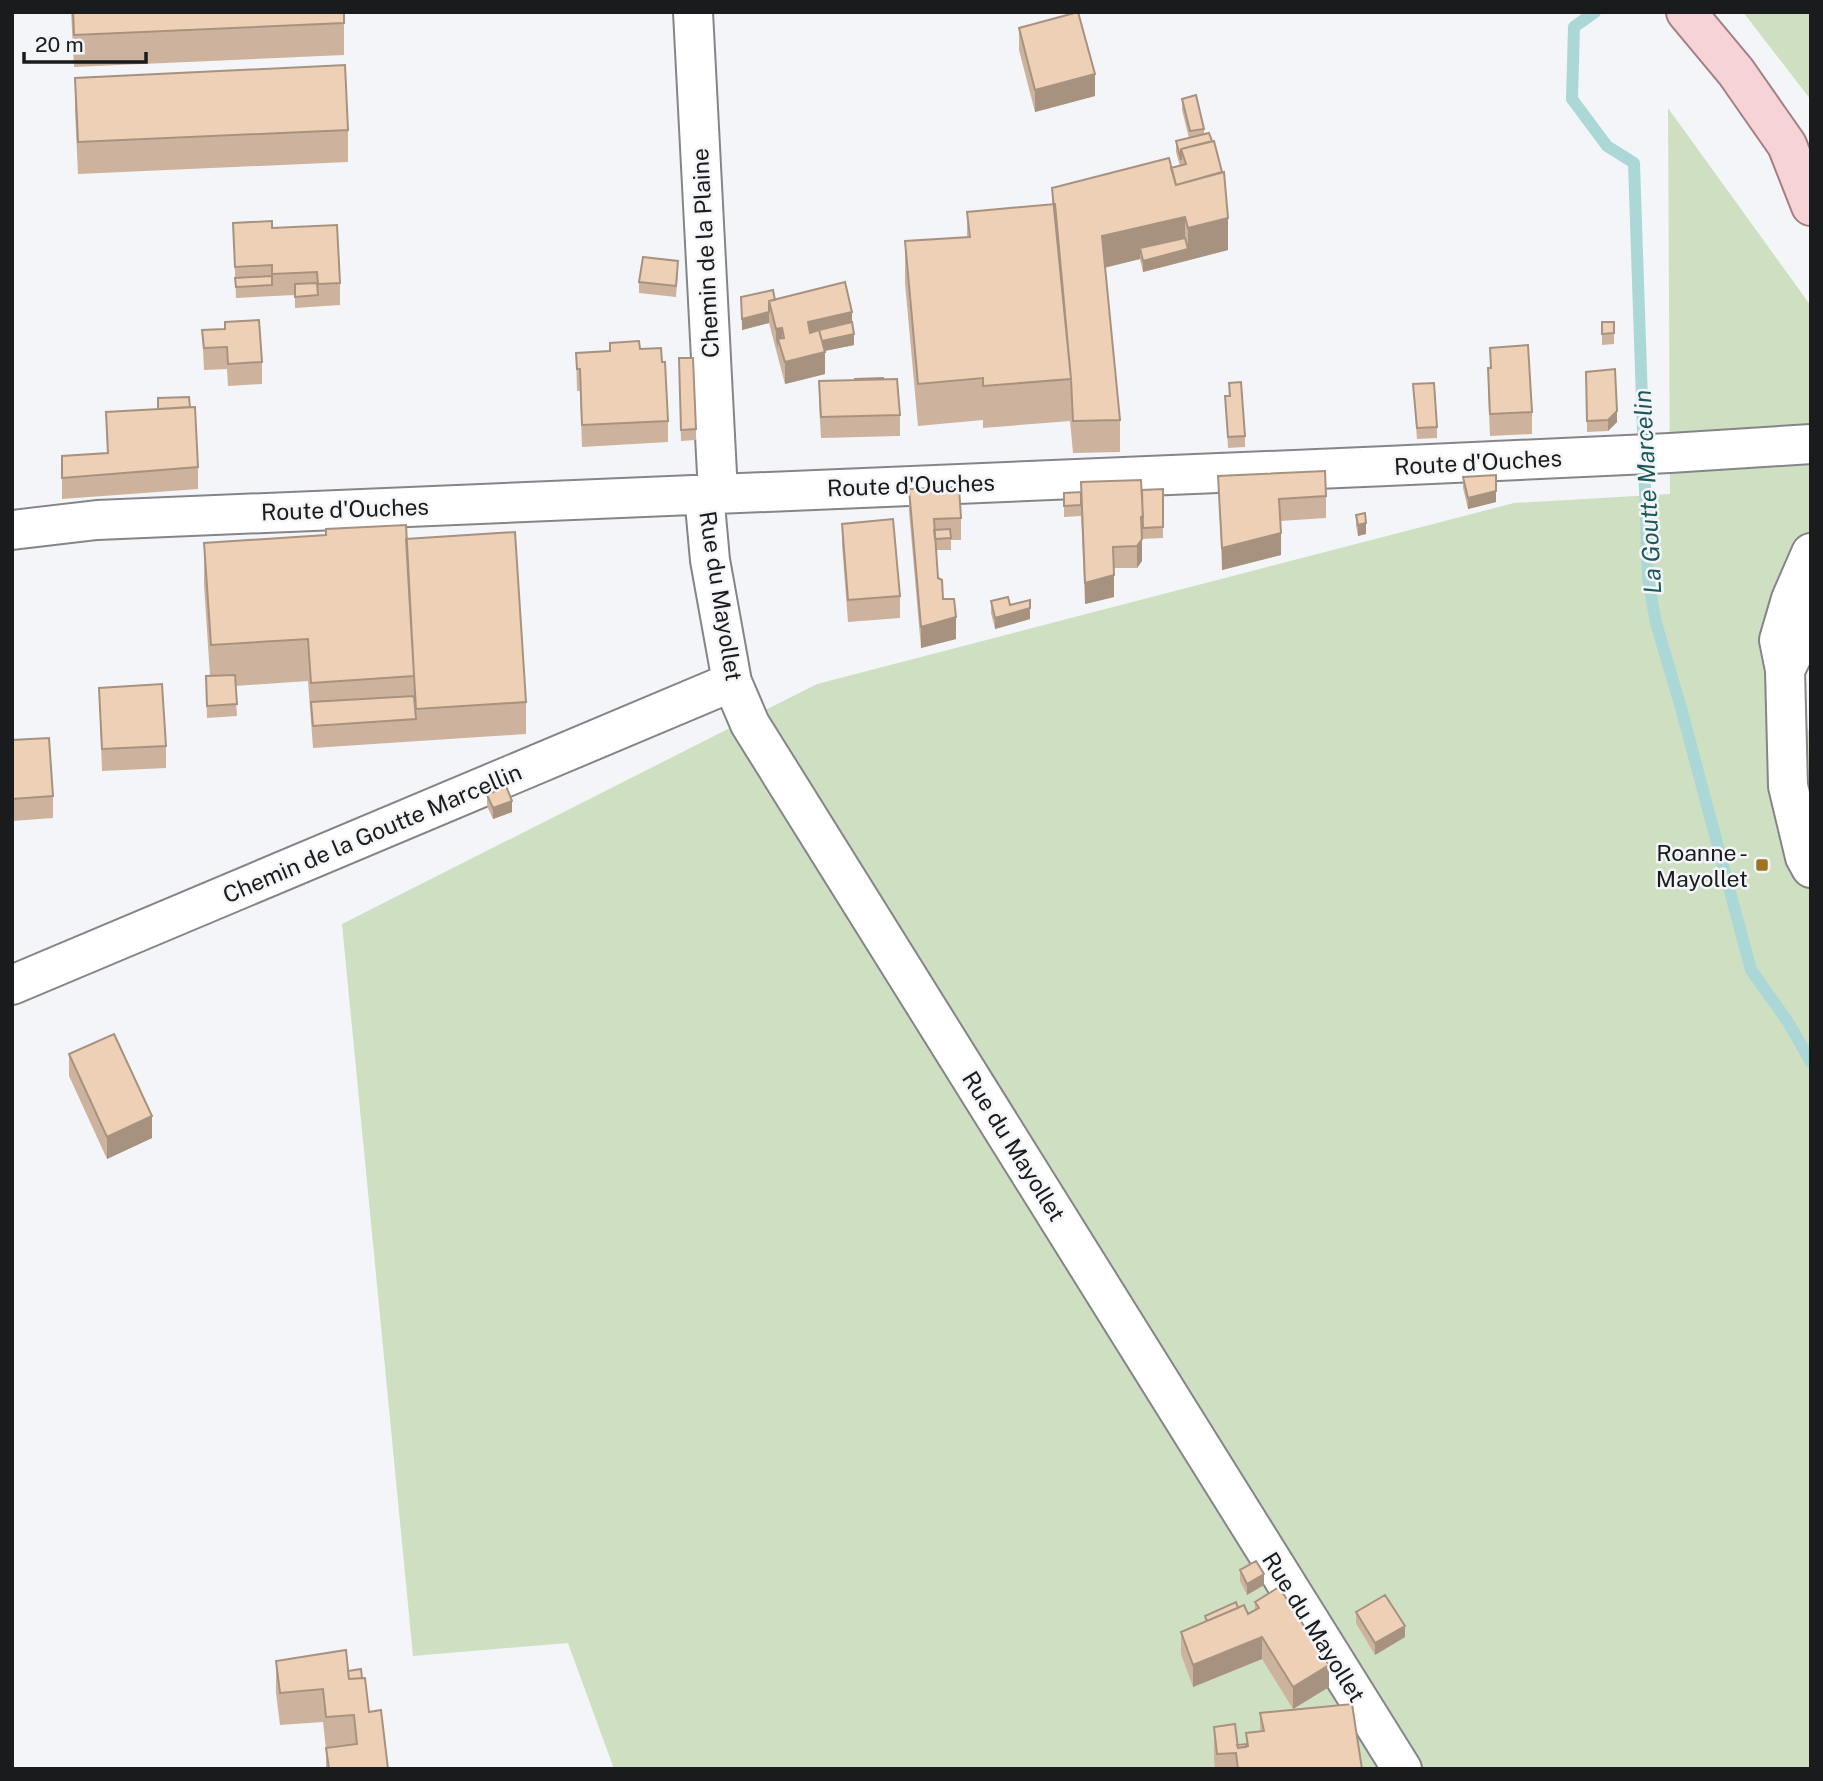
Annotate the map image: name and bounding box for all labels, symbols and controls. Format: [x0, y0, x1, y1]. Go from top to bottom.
scale bar [24, 21, 147, 65]
text: 20 m [35, 32, 84, 57]
street label: Chemin de la Plaine [686, 147, 724, 359]
water label: La Goutte Marcelin [1628, 389, 1666, 595]
street label: Route d'Ouches [1393, 444, 1563, 480]
street label: Route d'Ouches [827, 469, 995, 501]
street label: Route d'Ouches [261, 493, 429, 525]
street label: Rue du Mayollet [694, 509, 748, 683]
street label: Chemin de la Goutte Marcellin [219, 758, 525, 908]
place label: Roanne - Mayollet [1656, 839, 1748, 892]
marker: Roanne - Mayollet [1754, 857, 1770, 873]
street label: Rue du Mayollet [957, 1066, 1071, 1226]
street label: Rue du Mayollet [1257, 1547, 1371, 1707]

